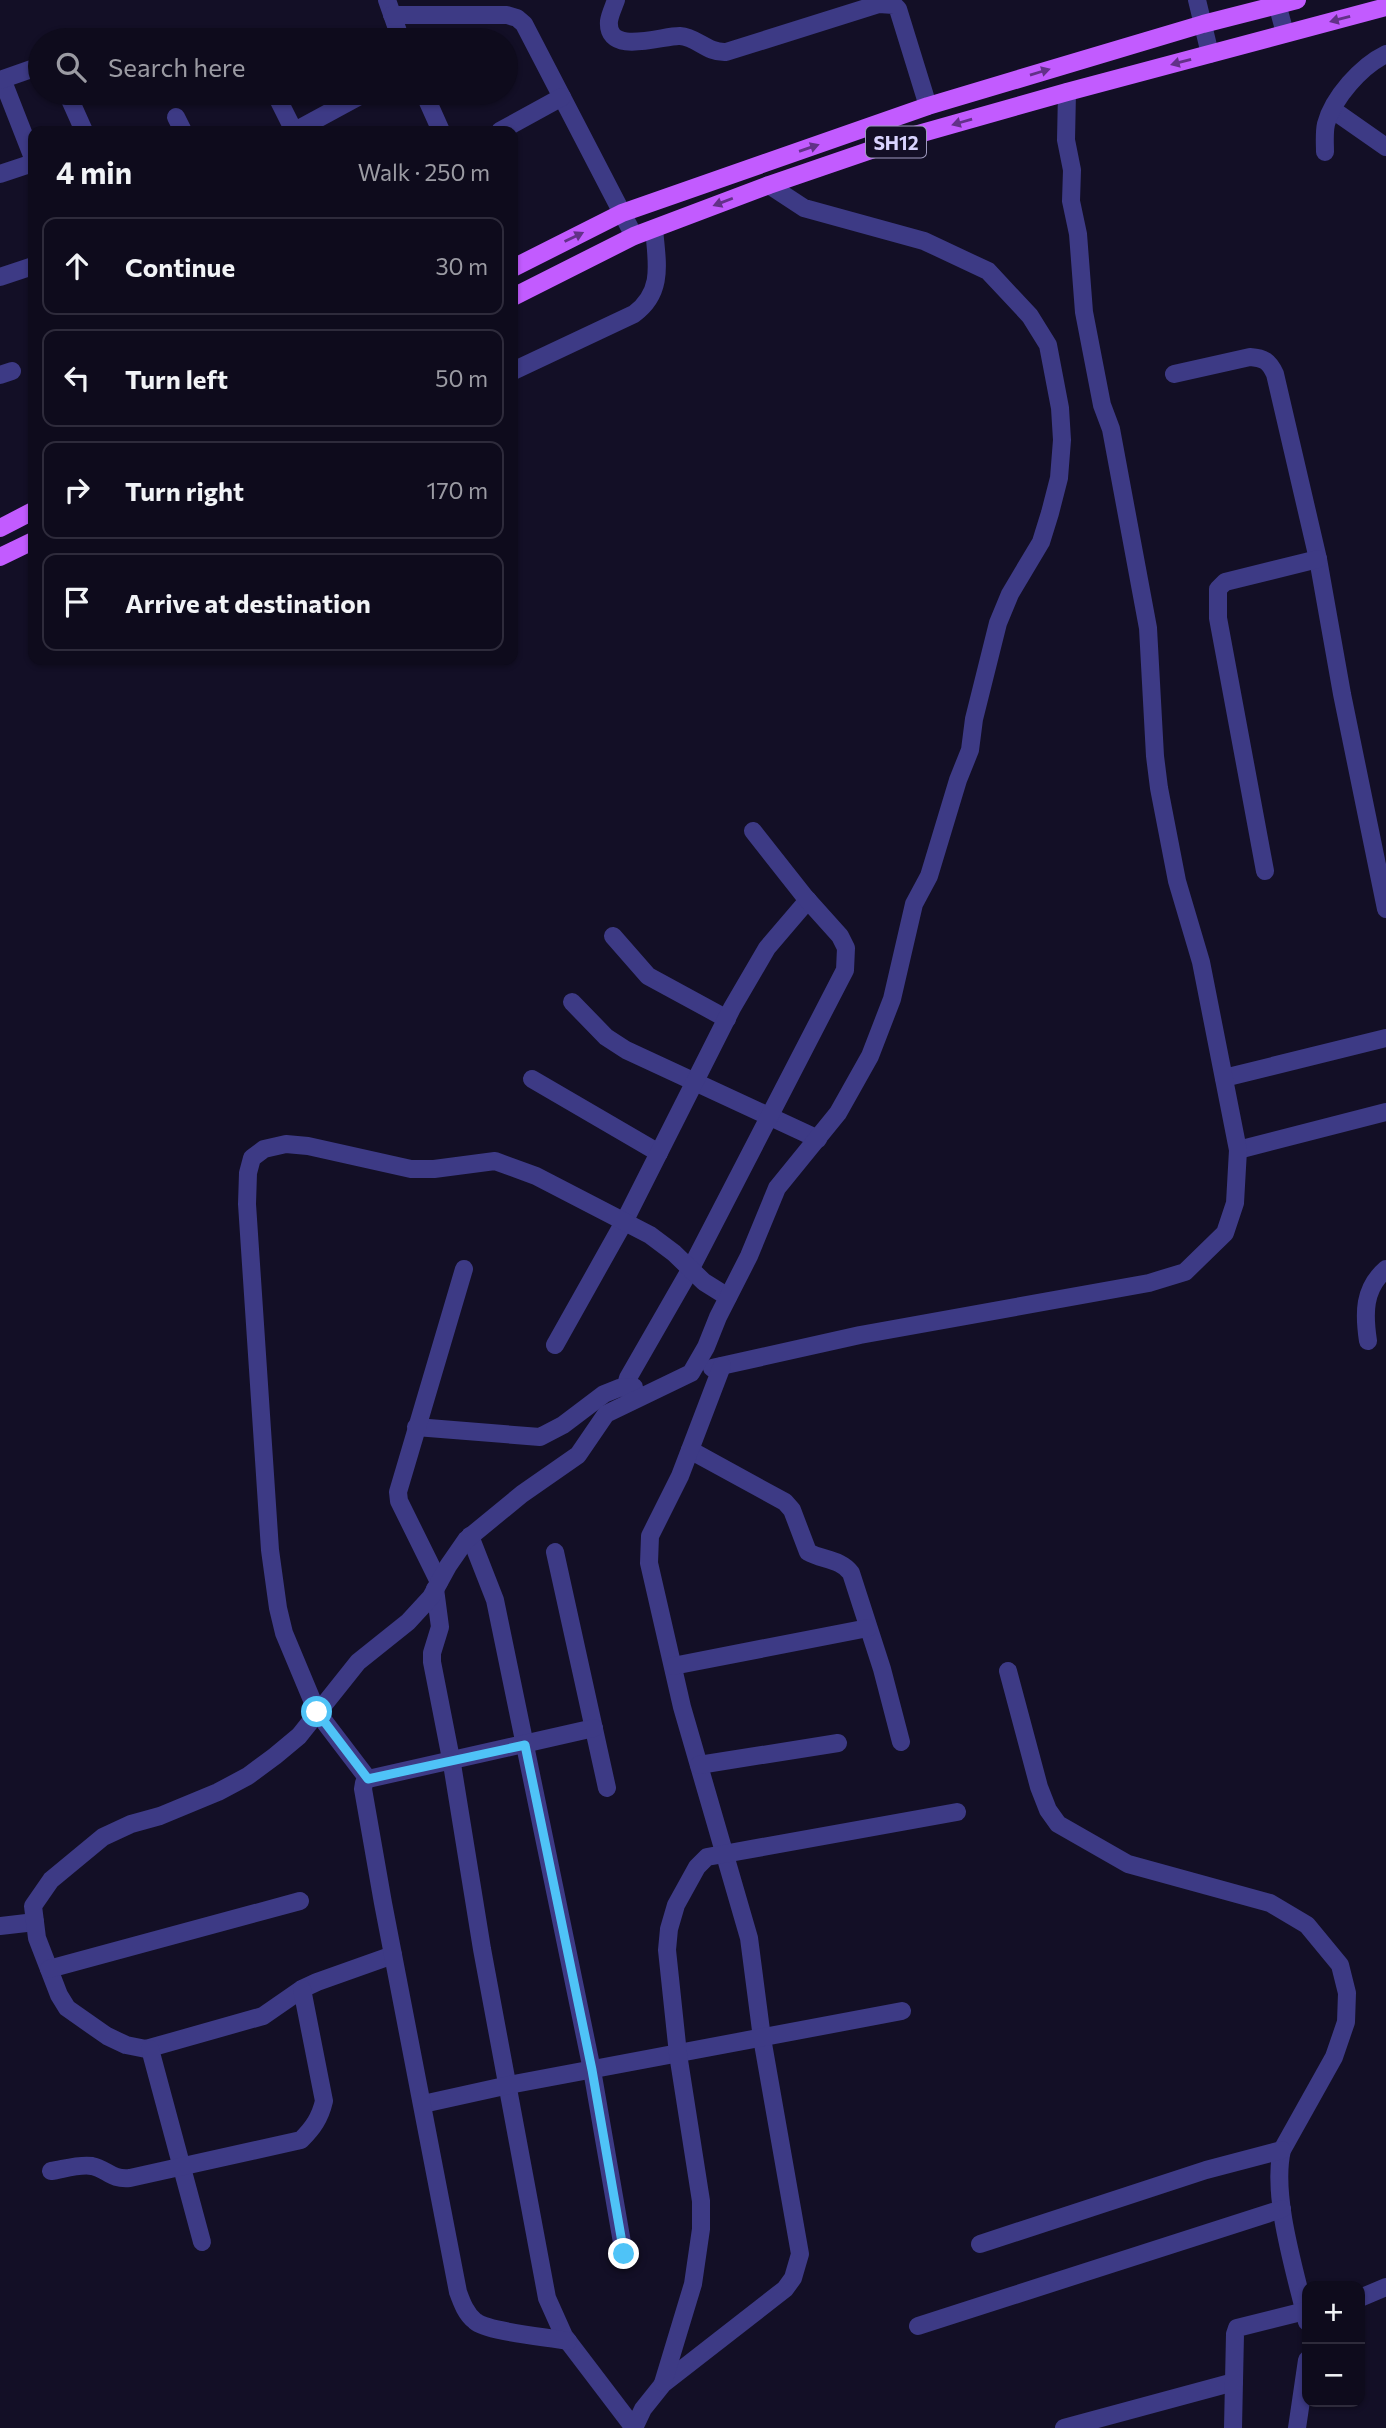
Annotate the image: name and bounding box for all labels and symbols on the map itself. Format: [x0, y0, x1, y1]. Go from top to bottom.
one-way arrow [1329, 14, 1351, 25]
one-way arrow [1170, 57, 1192, 68]
one-way arrow [1030, 67, 1051, 77]
one-way arrow [951, 117, 973, 128]
road number: SH12 [866, 126, 926, 158]
one-way arrow [799, 142, 820, 153]
one-way arrow [713, 197, 734, 208]
one-way arrow [564, 232, 584, 243]
route start [301, 1696, 332, 1727]
route end [608, 2238, 639, 2269]

